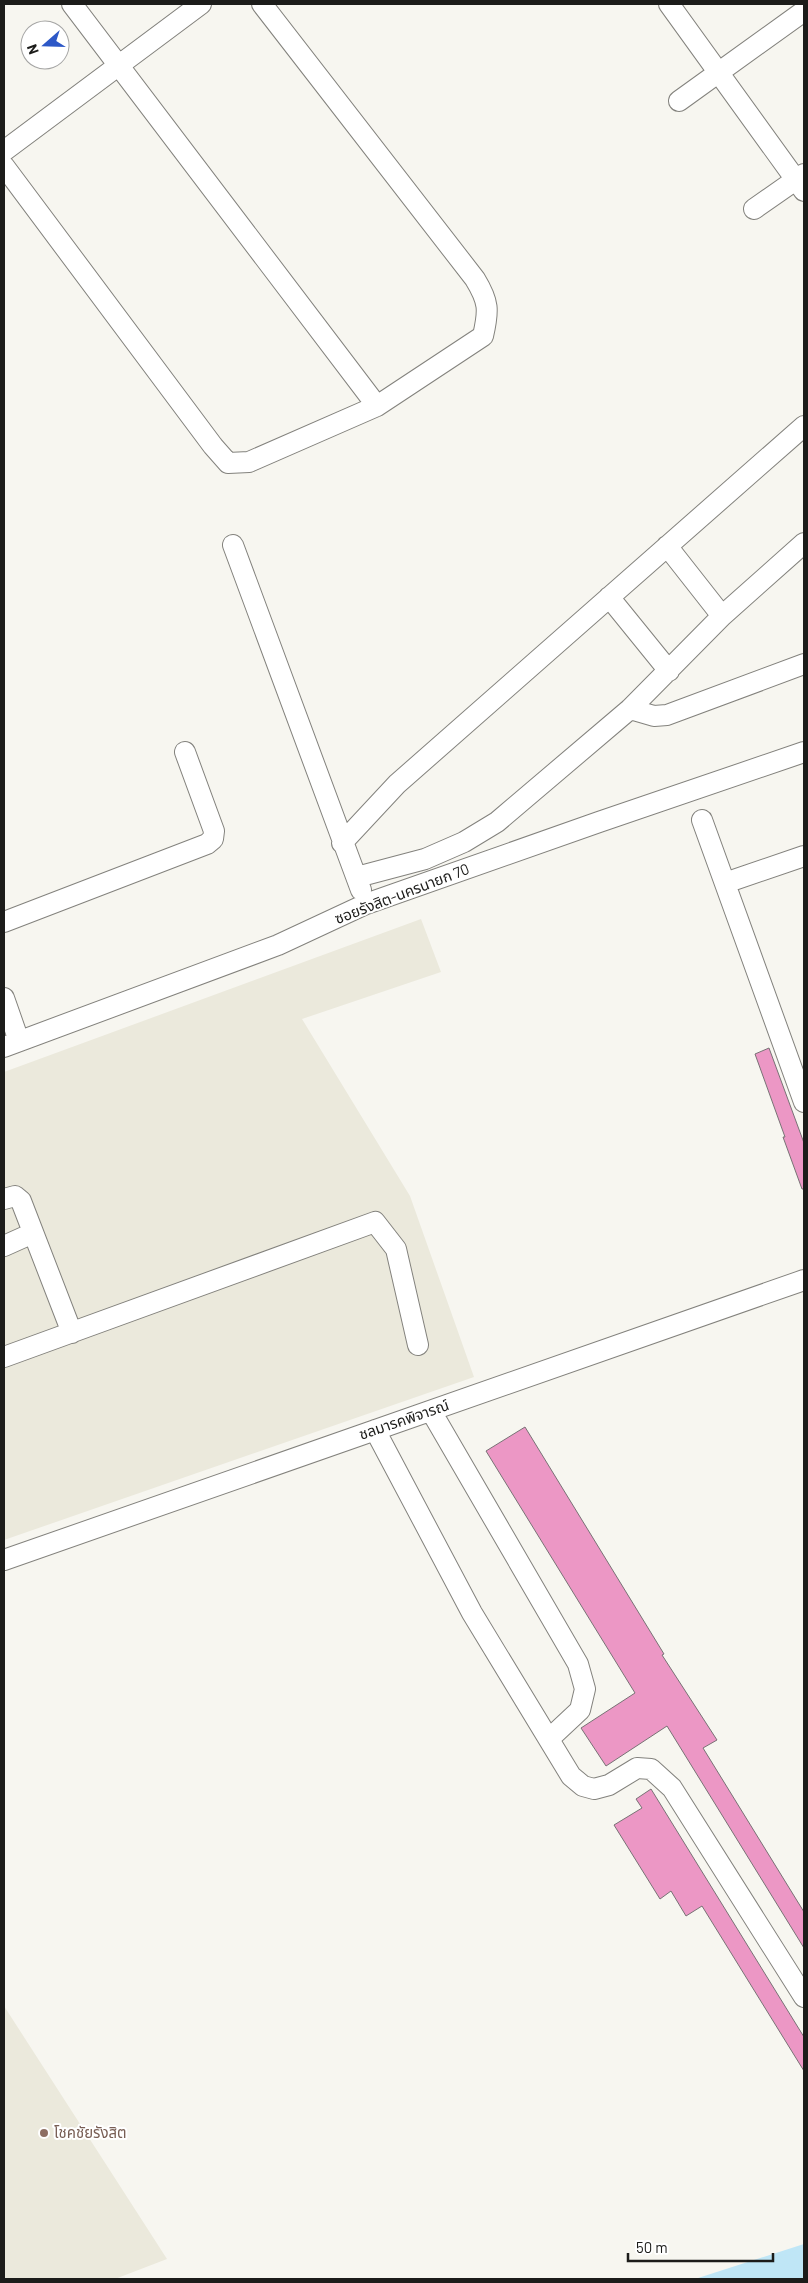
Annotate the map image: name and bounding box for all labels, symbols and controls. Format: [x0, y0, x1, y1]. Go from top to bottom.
north arrow [20, 20, 70, 70]
text: N [23, 42, 42, 57]
street label: ซอยรังสิต-นครนายก 70 [332, 859, 472, 927]
street label: ชลมารคพิจารณ์ [356, 1395, 451, 1443]
place label: โชคชัยรังสิต [54, 2123, 127, 2141]
marker: โชคชัยรังสิต [38, 2127, 50, 2139]
scale bar [628, 2230, 773, 2262]
text: 50 m [636, 2238, 668, 2256]

